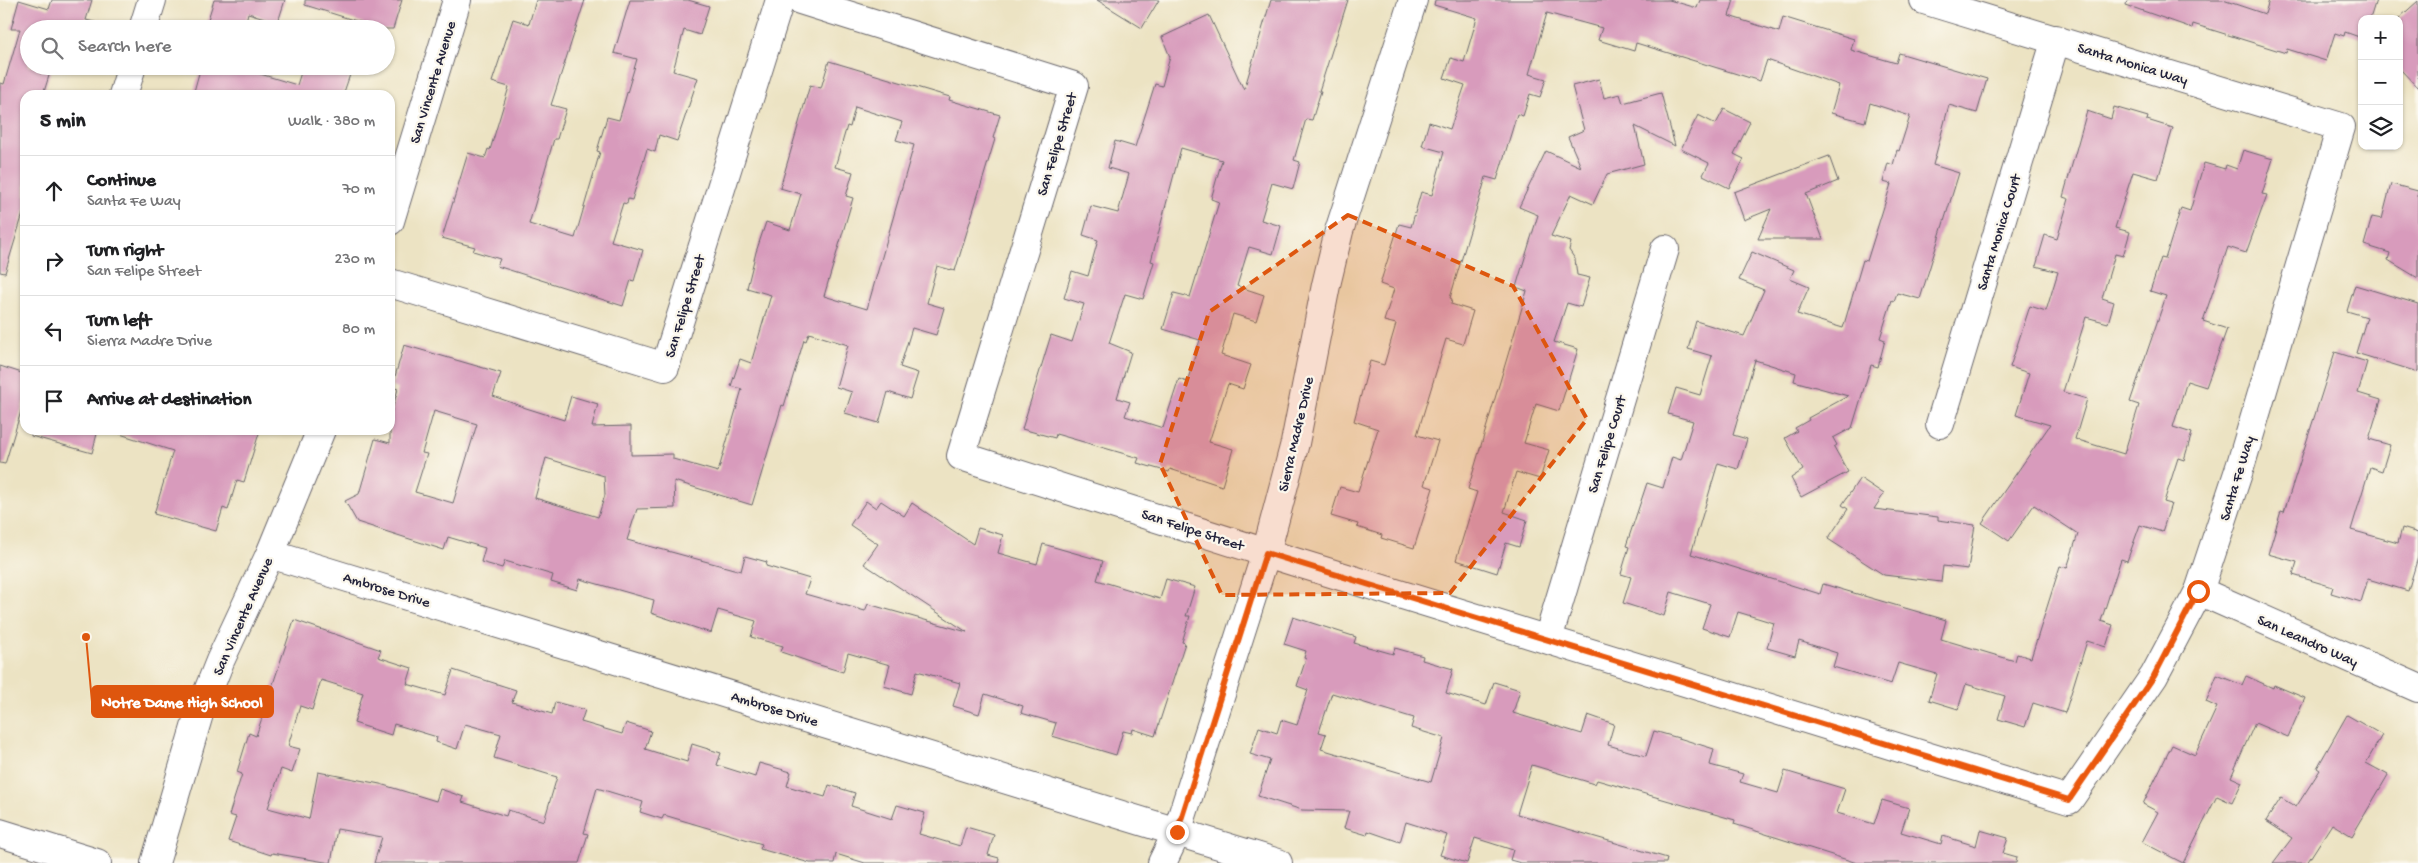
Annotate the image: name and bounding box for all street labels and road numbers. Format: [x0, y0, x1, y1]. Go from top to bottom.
street label: San Vincente Avenue [407, 19, 461, 146]
street label: Santa Monica Way [2075, 40, 2190, 90]
street label: San Felipe Street [1034, 89, 1083, 198]
street label: Santa Monica Court [1974, 171, 2027, 293]
street label: San Felipe Street [662, 251, 711, 360]
street label: Sierra Madre Drive [1275, 375, 1319, 494]
street label: San Felipe Court [1585, 392, 1632, 496]
street label: Santa Fe Way [2216, 433, 2260, 523]
street label: San Felipe Street [1139, 506, 1248, 557]
street label: San Vincente Avenue [210, 555, 278, 679]
street label: Ambrose Drive [341, 569, 432, 613]
street label: San Leandro Way [2254, 612, 2361, 672]
street label: Ambrose Drive [729, 688, 820, 732]

